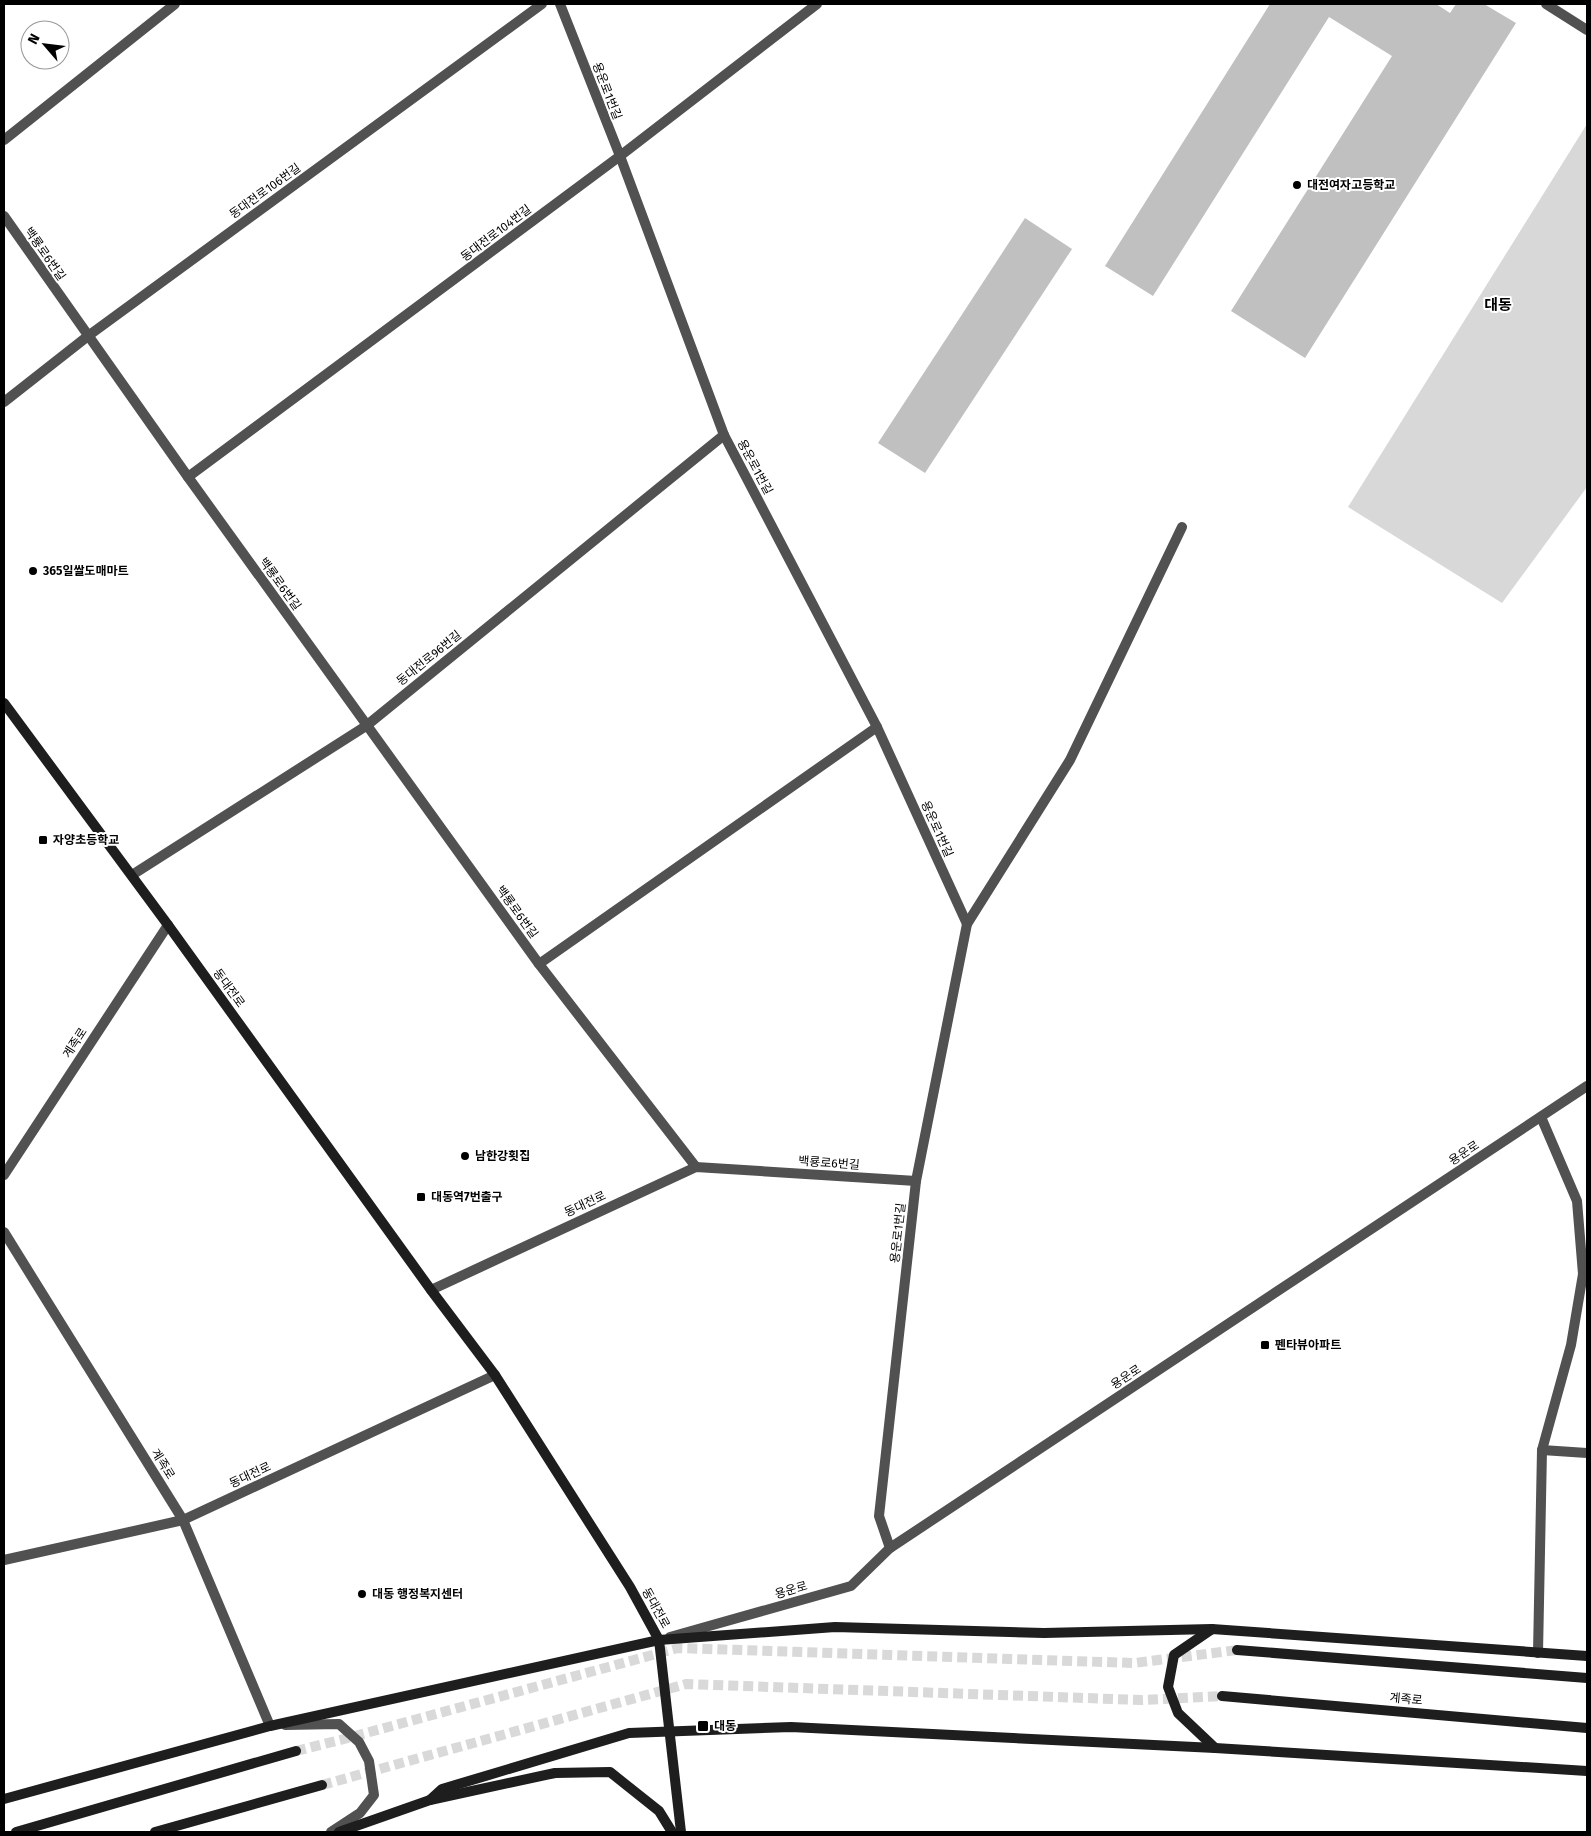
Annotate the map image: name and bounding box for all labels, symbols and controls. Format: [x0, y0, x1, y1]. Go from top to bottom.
north arrow [20, 20, 70, 70]
text: N [24, 31, 44, 47]
street label: 용운로1번길 [590, 60, 624, 122]
street label: 동대전로106번길 [227, 160, 303, 222]
place label: 대전여자고등학교 [1307, 178, 1395, 192]
marker: 대전여자고등학교 [1291, 179, 1303, 191]
street label: 동대전로104번길 [458, 202, 534, 264]
street label: 백룡로6번길 [22, 225, 68, 283]
district label: 대동 [1484, 296, 1512, 314]
street label: 용운로1번길 [735, 437, 775, 497]
street label: 백룡로6번길 [256, 555, 304, 613]
place label: 365일쌀도매마트 [42, 564, 129, 578]
marker: 365일쌀도매마트 [27, 565, 39, 577]
street label: 동대전로96번길 [394, 628, 464, 688]
street label: 용운로1번길 [918, 799, 956, 859]
place label: 자양초등학교 [53, 833, 119, 847]
marker: 자양초등학교 [37, 834, 49, 846]
street label: 백룡로6번길 [493, 883, 541, 941]
street label: 동대전로 [210, 966, 248, 1010]
street label: 계족로 [60, 1025, 90, 1061]
street label: 용운로 [1446, 1138, 1482, 1168]
place label: 남한강횟집 [475, 1149, 530, 1163]
marker: 남한강횟집 [459, 1150, 471, 1162]
street label: 백룡로6번길 [798, 1154, 860, 1172]
street label: 동대전로 [562, 1188, 608, 1220]
place label: 대동역7번출구 [431, 1190, 503, 1204]
marker: 대동역7번출구 [415, 1191, 427, 1203]
street label: 용운로1번길 [888, 1202, 908, 1264]
place label: 펜타뷰아파트 [1275, 1338, 1341, 1352]
marker: 펜타뷰아파트 [1259, 1339, 1271, 1351]
street label: 용운로 [1108, 1362, 1144, 1392]
street label: 계족로 [148, 1446, 178, 1482]
street label: 동대전로 [227, 1459, 273, 1491]
street label: 용운로 [773, 1579, 809, 1601]
street label: 동대전로 [639, 1585, 673, 1631]
place label: 대동 행정복지센터 [372, 1587, 463, 1601]
marker: 대동 행정복지센터 [356, 1588, 368, 1600]
street label: 계족로 [1389, 1691, 1423, 1707]
marker: 대동 [696, 1719, 710, 1733]
place label: 대동 [714, 1719, 736, 1733]

